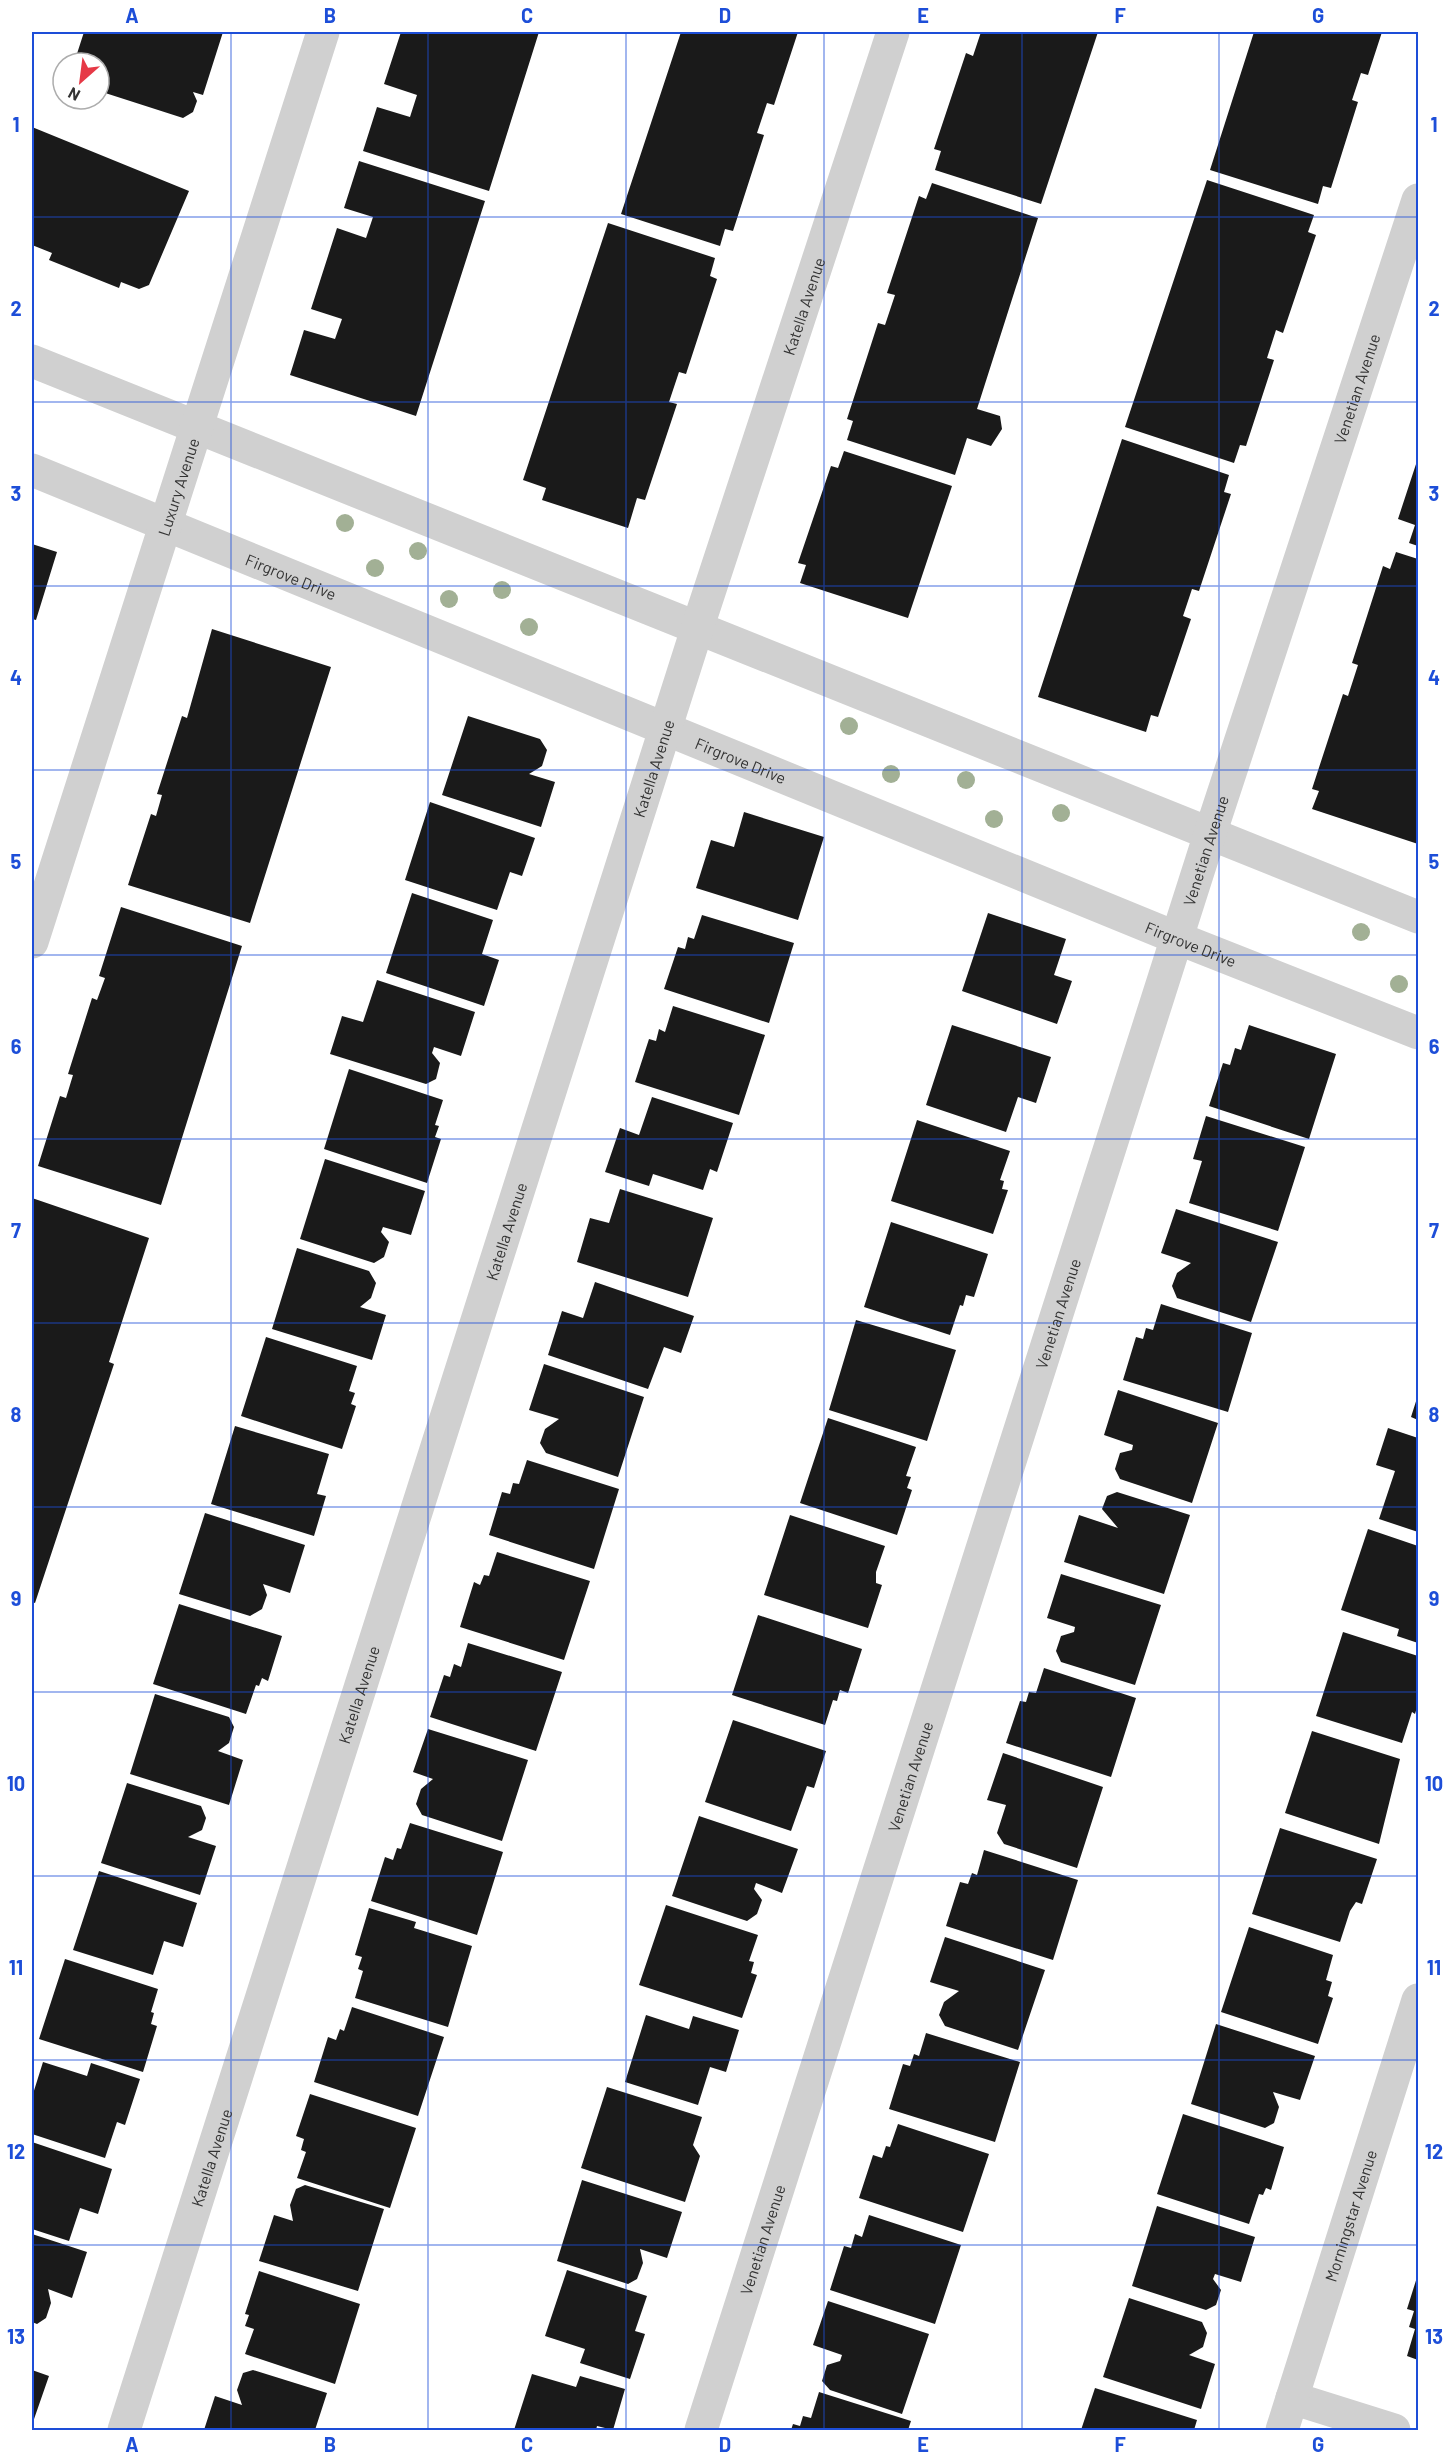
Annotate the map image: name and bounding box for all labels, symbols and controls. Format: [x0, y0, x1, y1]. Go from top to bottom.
text: A [125, 3, 139, 27]
text: B [324, 3, 336, 27]
text: C [521, 3, 533, 27]
text: D [719, 3, 731, 27]
text: E [917, 3, 929, 27]
text: F [1114, 3, 1126, 27]
text: G [1312, 3, 1324, 27]
north arrow [51, 51, 111, 111]
text: N [65, 84, 83, 106]
text: 1 [12, 112, 20, 136]
text: 1 [1430, 112, 1438, 136]
street label: Katella Avenue [778, 255, 828, 357]
text: 2 [10, 296, 22, 320]
text: 2 [1428, 296, 1440, 320]
street label: Venetian Avenue [1329, 331, 1383, 446]
street label: Luxury Avenue [153, 435, 202, 538]
text: 3 [11, 481, 21, 505]
text: 3 [1429, 481, 1439, 505]
street label: Firgrove Drive [243, 549, 339, 603]
text: 4 [10, 665, 22, 689]
text: 4 [1428, 665, 1440, 689]
street label: Katella Avenue [628, 717, 677, 819]
street label: Firgrove Drive [693, 733, 789, 787]
street label: Venetian Avenue [1178, 793, 1232, 908]
text: 5 [11, 849, 22, 873]
text: 5 [1429, 849, 1440, 873]
street label: Firgrove Drive [1143, 917, 1239, 970]
text: 6 [11, 1034, 22, 1058]
text: 6 [1429, 1034, 1440, 1058]
street label: Katella Avenue [481, 1180, 530, 1283]
text: 7 [11, 1218, 21, 1242]
text: 7 [1429, 1218, 1439, 1242]
street label: Venetian Avenue [1031, 1256, 1084, 1371]
text: 8 [11, 1402, 22, 1426]
text: 8 [1429, 1402, 1440, 1426]
text: 9 [11, 1586, 21, 1610]
text: 9 [1429, 1586, 1439, 1610]
street label: Katella Avenue [334, 1643, 383, 1746]
street label: Venetian Avenue [883, 1719, 936, 1834]
text: 10 [7, 1771, 25, 1795]
text: 10 [1425, 1771, 1443, 1795]
text: 11 [9, 1955, 23, 1979]
text: 11 [1427, 1955, 1441, 1979]
street label: Katella Avenue [186, 2106, 235, 2209]
text: 12 [7, 2139, 25, 2163]
text: 12 [1425, 2139, 1443, 2163]
street label: Morningstar Avenue [1320, 2147, 1380, 2284]
street label: Venetian Avenue [735, 2182, 788, 2297]
text: 13 [7, 2324, 25, 2348]
text: 13 [1425, 2324, 1443, 2348]
text: A [125, 2432, 139, 2456]
text: B [324, 2432, 336, 2456]
text: C [521, 2432, 533, 2456]
text: D [719, 2432, 731, 2456]
text: E [917, 2432, 929, 2456]
text: F [1114, 2432, 1126, 2456]
text: G [1312, 2432, 1324, 2456]

